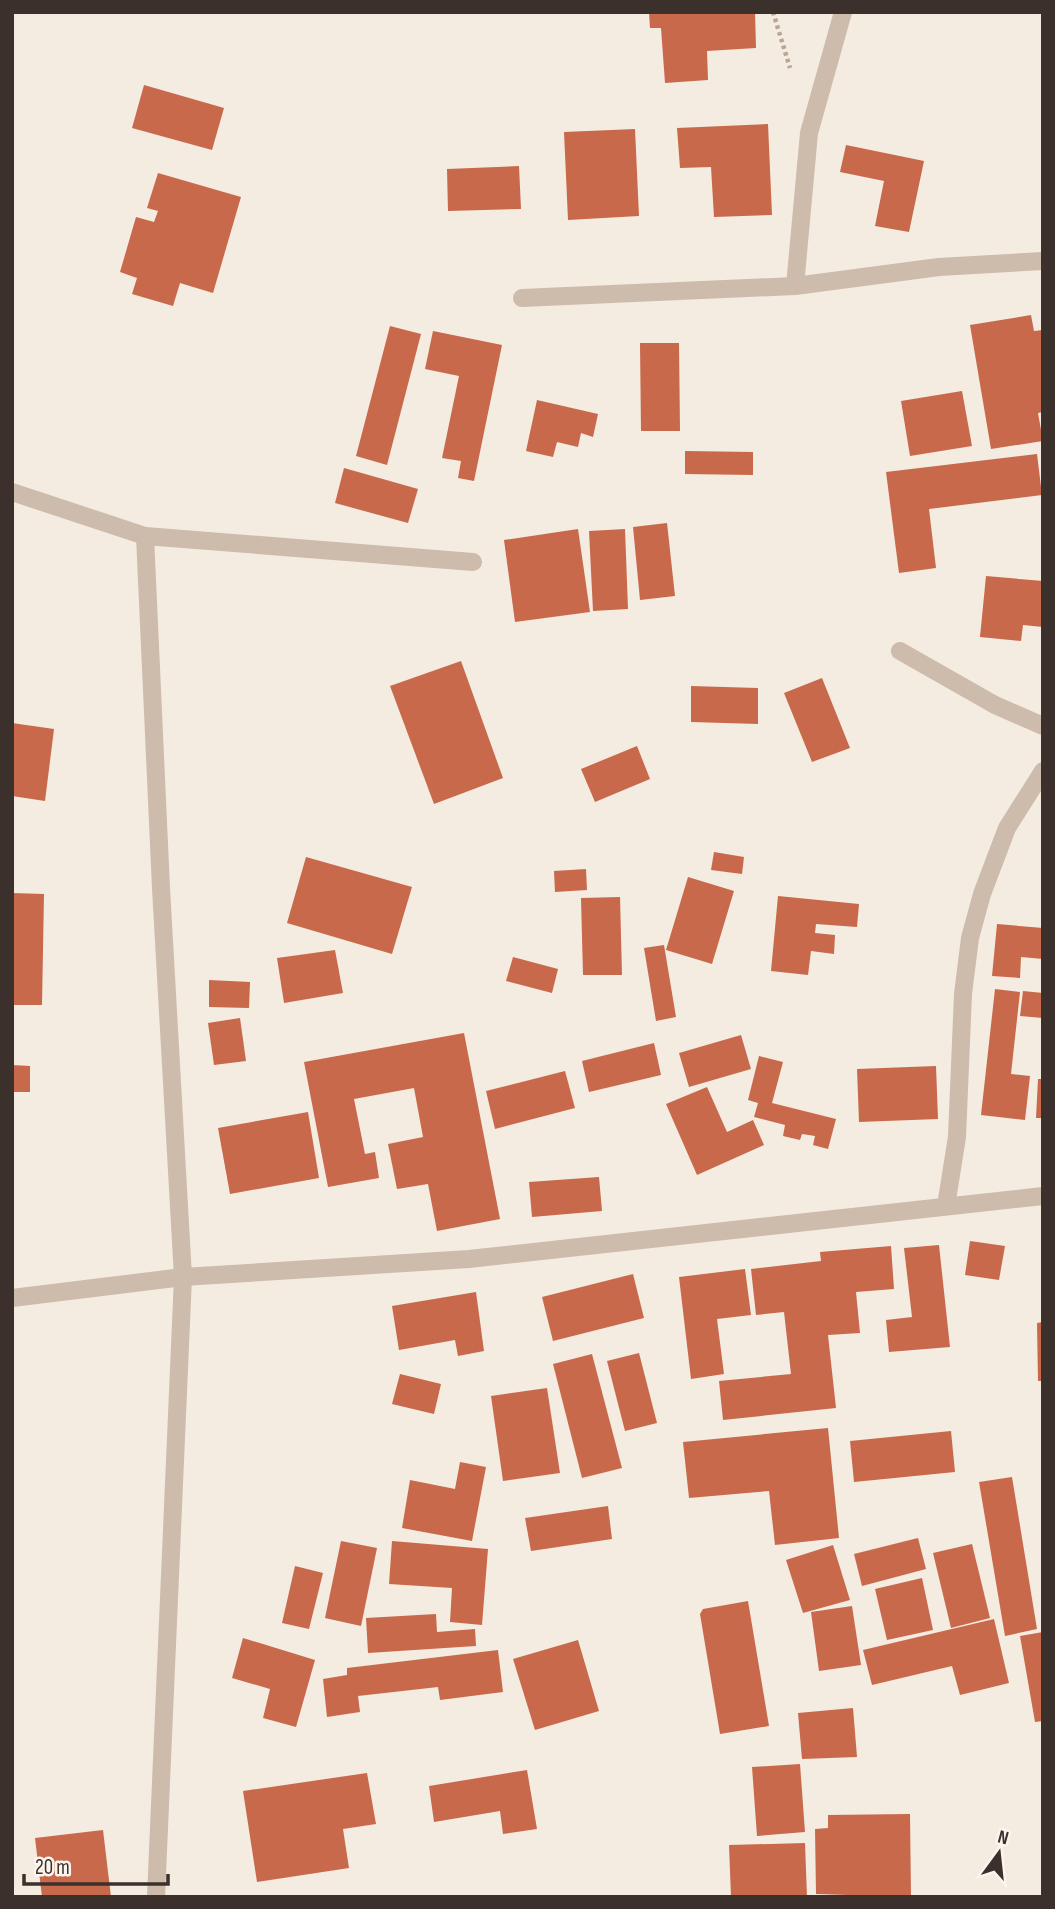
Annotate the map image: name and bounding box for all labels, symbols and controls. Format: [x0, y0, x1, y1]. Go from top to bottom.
north arrow [964, 1818, 1034, 1888]
text: N [995, 1826, 1011, 1850]
scale bar [24, 1842, 168, 1886]
text: 20 m [35, 1855, 70, 1880]

